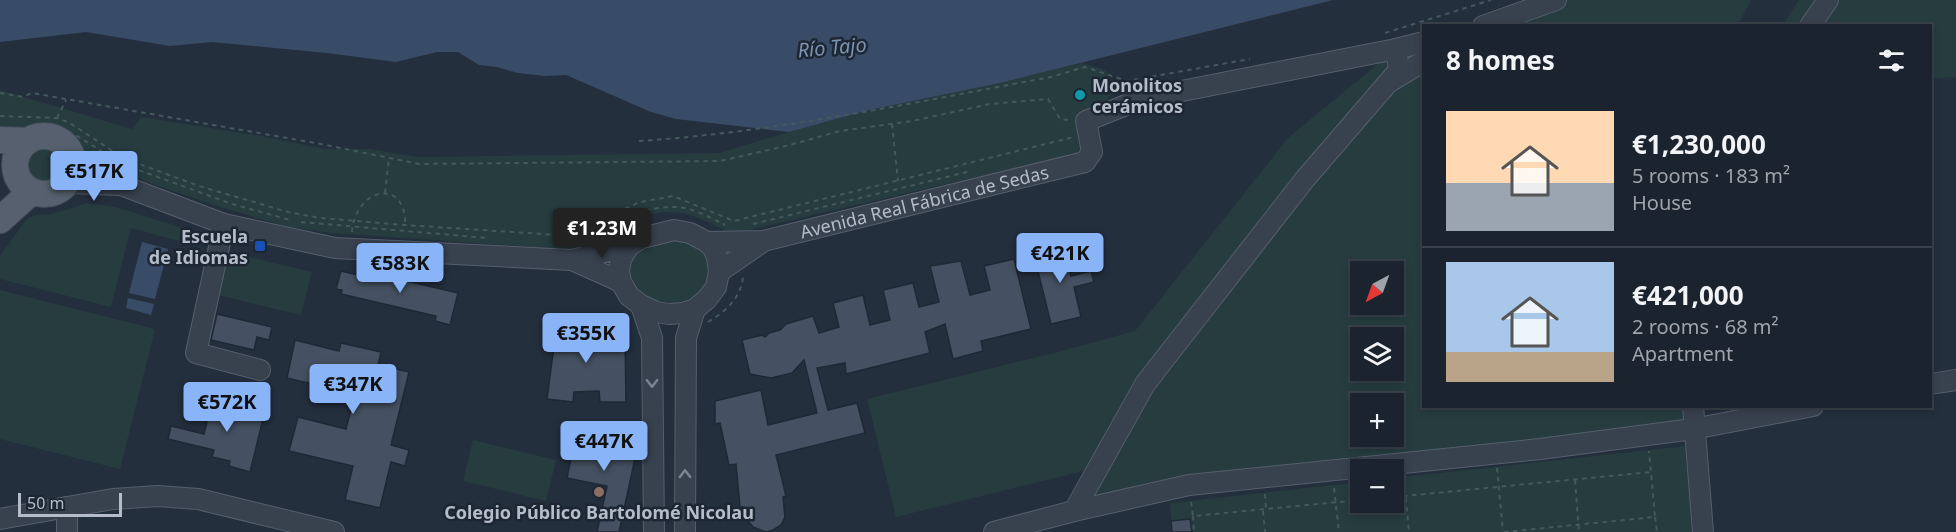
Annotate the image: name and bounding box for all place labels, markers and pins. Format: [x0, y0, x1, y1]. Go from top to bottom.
place label: Monolitos cerámicos [1092, 73, 1183, 118]
marker: Monolitos cerámicos [1073, 88, 1087, 102]
pin: €517K [52, 151, 136, 202]
pin: €1.23M [553, 208, 651, 259]
place label: Escuela de Idiomas [149, 224, 248, 269]
pin: €421K [1018, 233, 1102, 284]
marker: Escuela de Idiomas [253, 239, 267, 253]
pin: €583K [358, 243, 442, 294]
pin: €355K [544, 313, 628, 364]
pin: €347K [311, 364, 395, 415]
pin: €572K [185, 382, 269, 433]
pin: €447K [562, 421, 646, 472]
marker: Colegio Público Bartolomé Nicolau [592, 485, 606, 499]
place label: Colegio Público Bartolomé Nicolau [444, 500, 754, 524]

